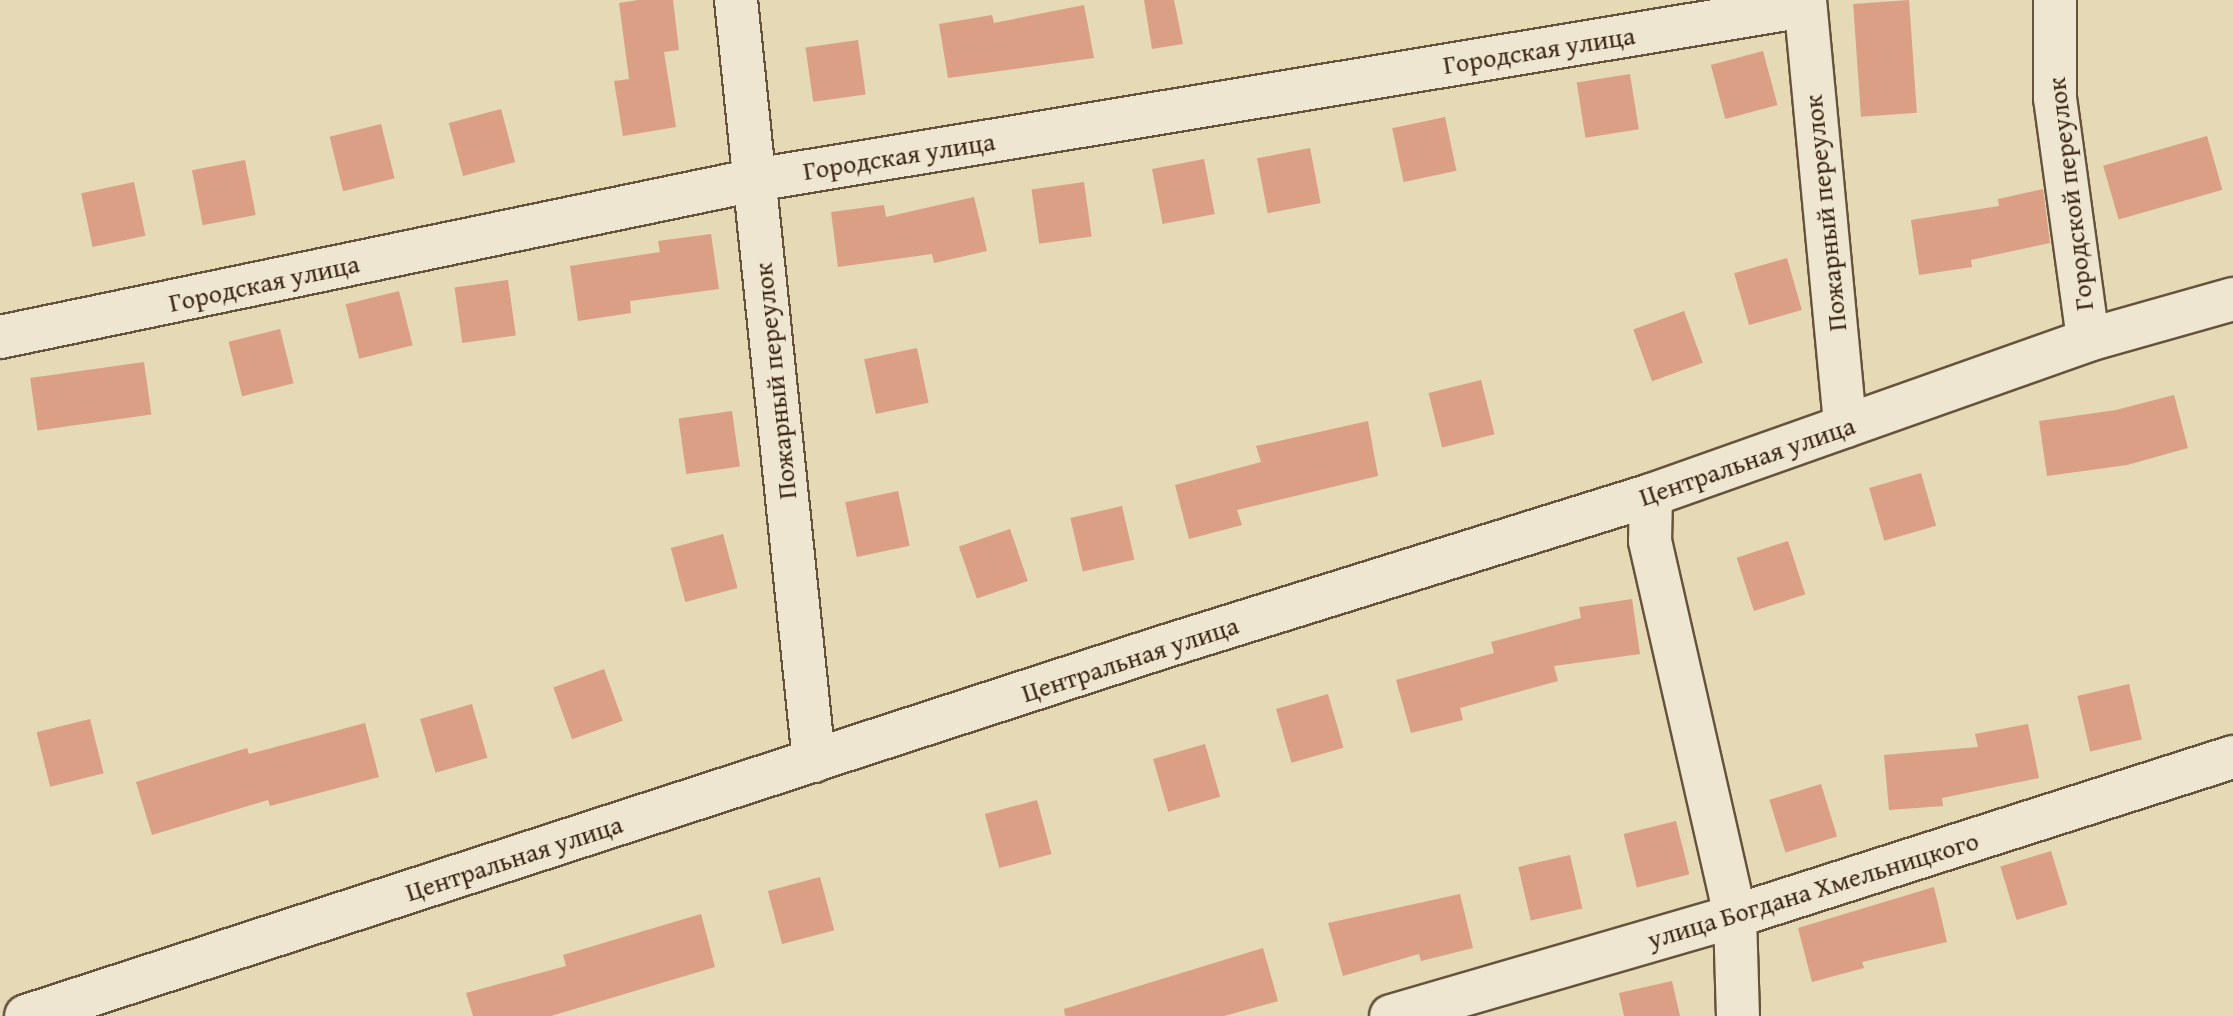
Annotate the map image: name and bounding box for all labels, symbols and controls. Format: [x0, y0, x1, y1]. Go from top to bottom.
street label: Городская улица [1441, 19, 1637, 81]
street label: Городской переулок [2040, 76, 2100, 312]
street label: Пожарный переулок [1797, 93, 1853, 333]
street label: Городская улица [801, 125, 997, 187]
street label: Городская улица [166, 248, 362, 318]
street label: Пожарный переулок [747, 261, 803, 501]
street label: Центральная улица [1635, 409, 1859, 513]
street label: Центральная улица [1018, 609, 1242, 709]
street label: Центральная улица [402, 808, 626, 908]
street label: улица Богдана Хмельницкого [1644, 825, 1982, 955]

